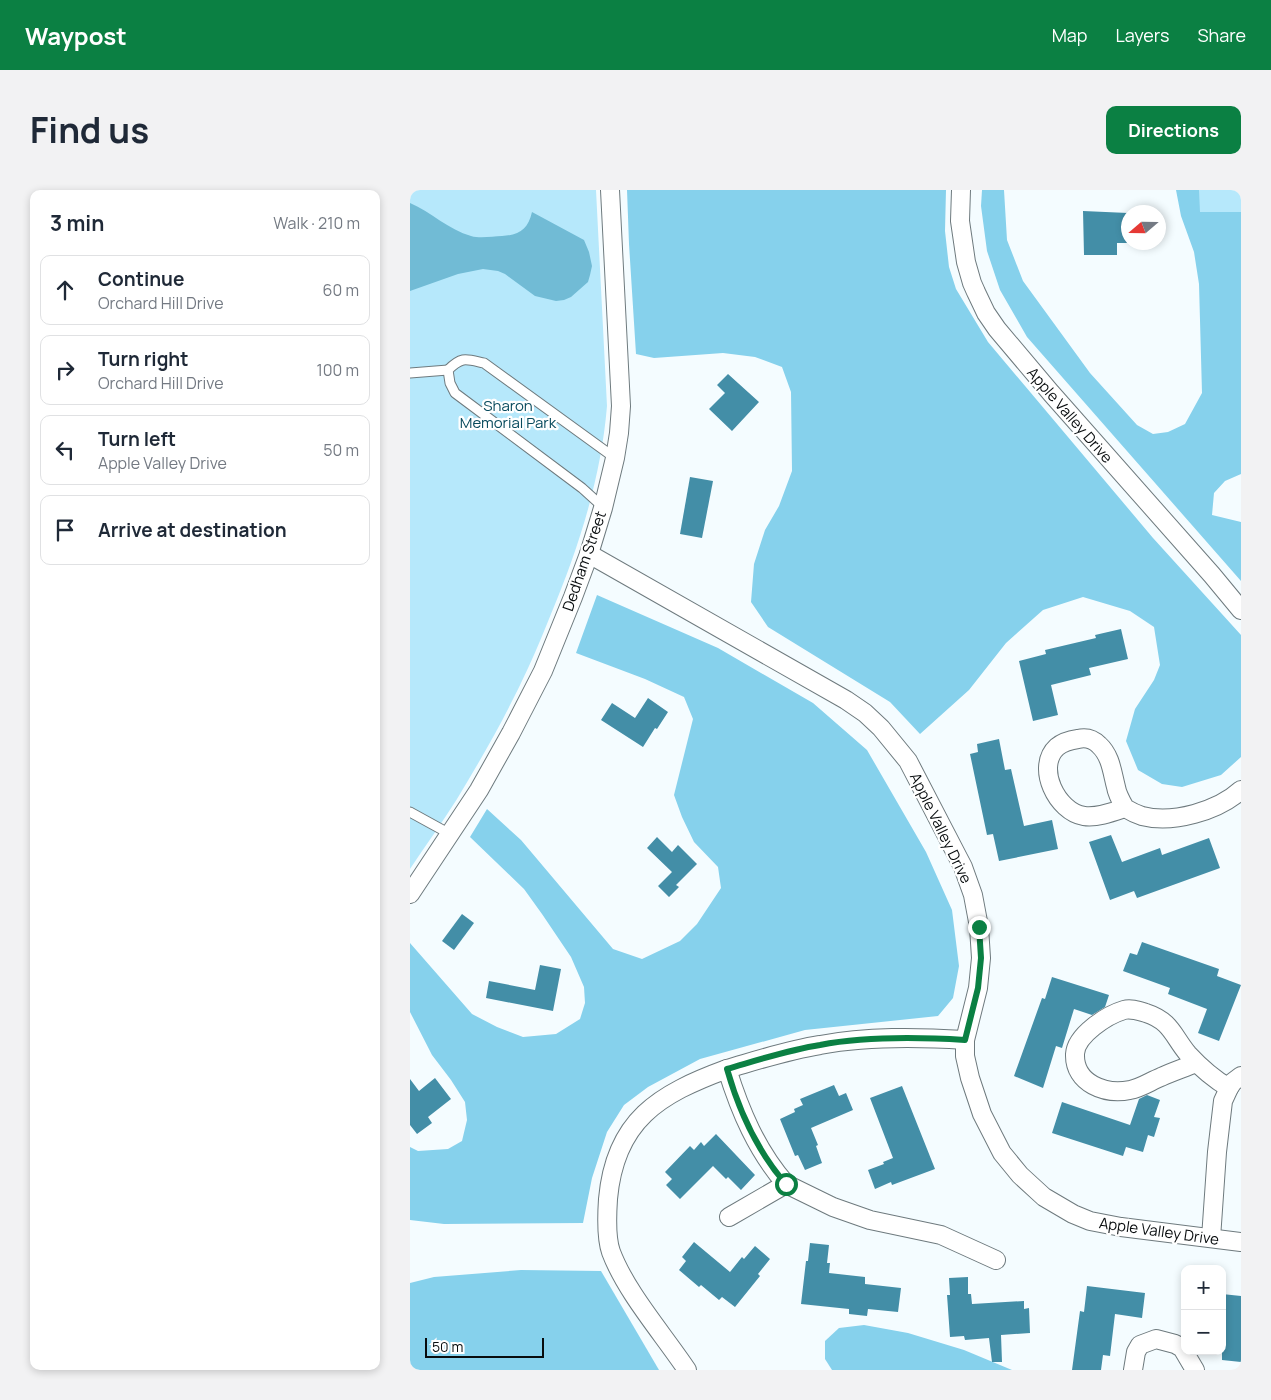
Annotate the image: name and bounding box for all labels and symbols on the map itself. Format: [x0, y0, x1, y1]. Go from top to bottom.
north arrow [1121, 205, 1166, 250]
street label: Apple Valley Drive [1022, 363, 1118, 468]
park label: Sharon Memorial Park [460, 395, 557, 433]
street label: Dedham Street [557, 508, 611, 614]
street label: Apple Valley Drive [905, 769, 977, 887]
route end [968, 916, 991, 939]
route start [775, 1173, 798, 1196]
street label: Apple Valley Drive [1098, 1212, 1221, 1250]
scale bar [425, 1335, 544, 1358]

